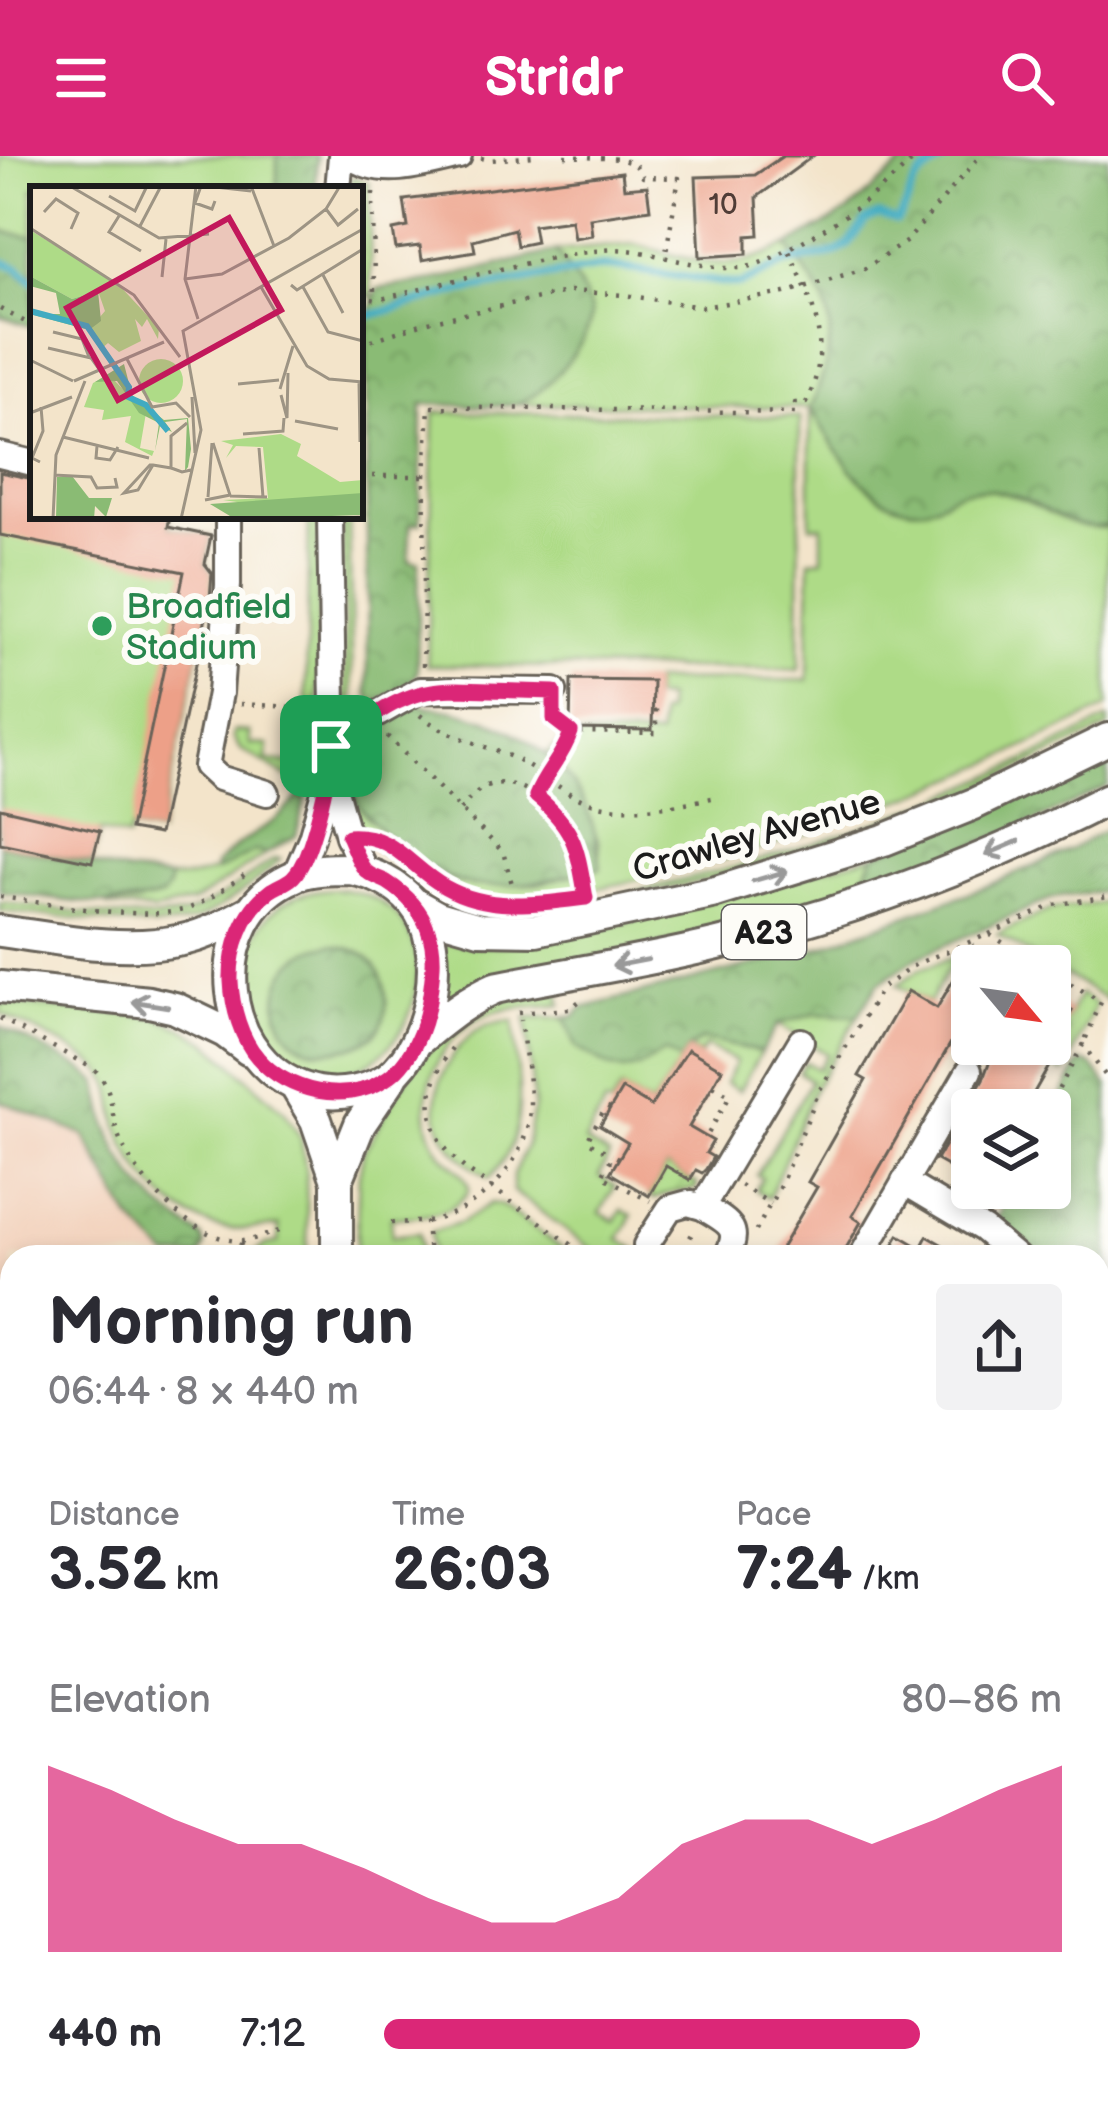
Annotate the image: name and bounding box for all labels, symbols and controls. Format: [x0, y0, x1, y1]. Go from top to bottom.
icon: menu [48, 45, 114, 111]
icon: search [994, 45, 1060, 111]
text: Stridr [485, 46, 623, 111]
inset map [30, 186, 363, 519]
house number: 10 [708, 187, 738, 223]
place label: Broadfield Stadium [126, 586, 292, 670]
marker: Broadfield Stadium [89, 613, 115, 639]
pin [280, 695, 382, 797]
icon: arrive [298, 713, 364, 779]
street label: Crawley Avenue [628, 781, 885, 892]
one-way arrow [984, 839, 1021, 860]
one-way arrow [751, 864, 789, 886]
road number: A23 [722, 905, 806, 959]
north arrow [951, 945, 1071, 1065]
map controls [951, 945, 1071, 1209]
one-way arrow [611, 953, 650, 975]
one-way arrow [131, 991, 170, 1014]
button: layers [951, 1089, 1071, 1209]
text: Morning run [48, 1284, 414, 1363]
button: share [936, 1284, 1062, 1410]
text: 06:44 · 8 × 440 m [48, 1369, 359, 1416]
text: Distance [48, 1495, 180, 1535]
text: Time [392, 1495, 465, 1535]
text: Pace [736, 1495, 811, 1535]
text: 3.52 [48, 1535, 167, 1607]
text: 26:03 [392, 1535, 551, 1607]
text: 7:24 [736, 1535, 852, 1607]
text: km [167, 1559, 219, 1599]
text: /km [852, 1559, 920, 1599]
text: Elevation [48, 1677, 211, 1724]
text: 80–86 m [901, 1677, 1062, 1724]
text: 440 m [48, 2011, 162, 2058]
text: 7:12 [240, 2011, 305, 2058]

